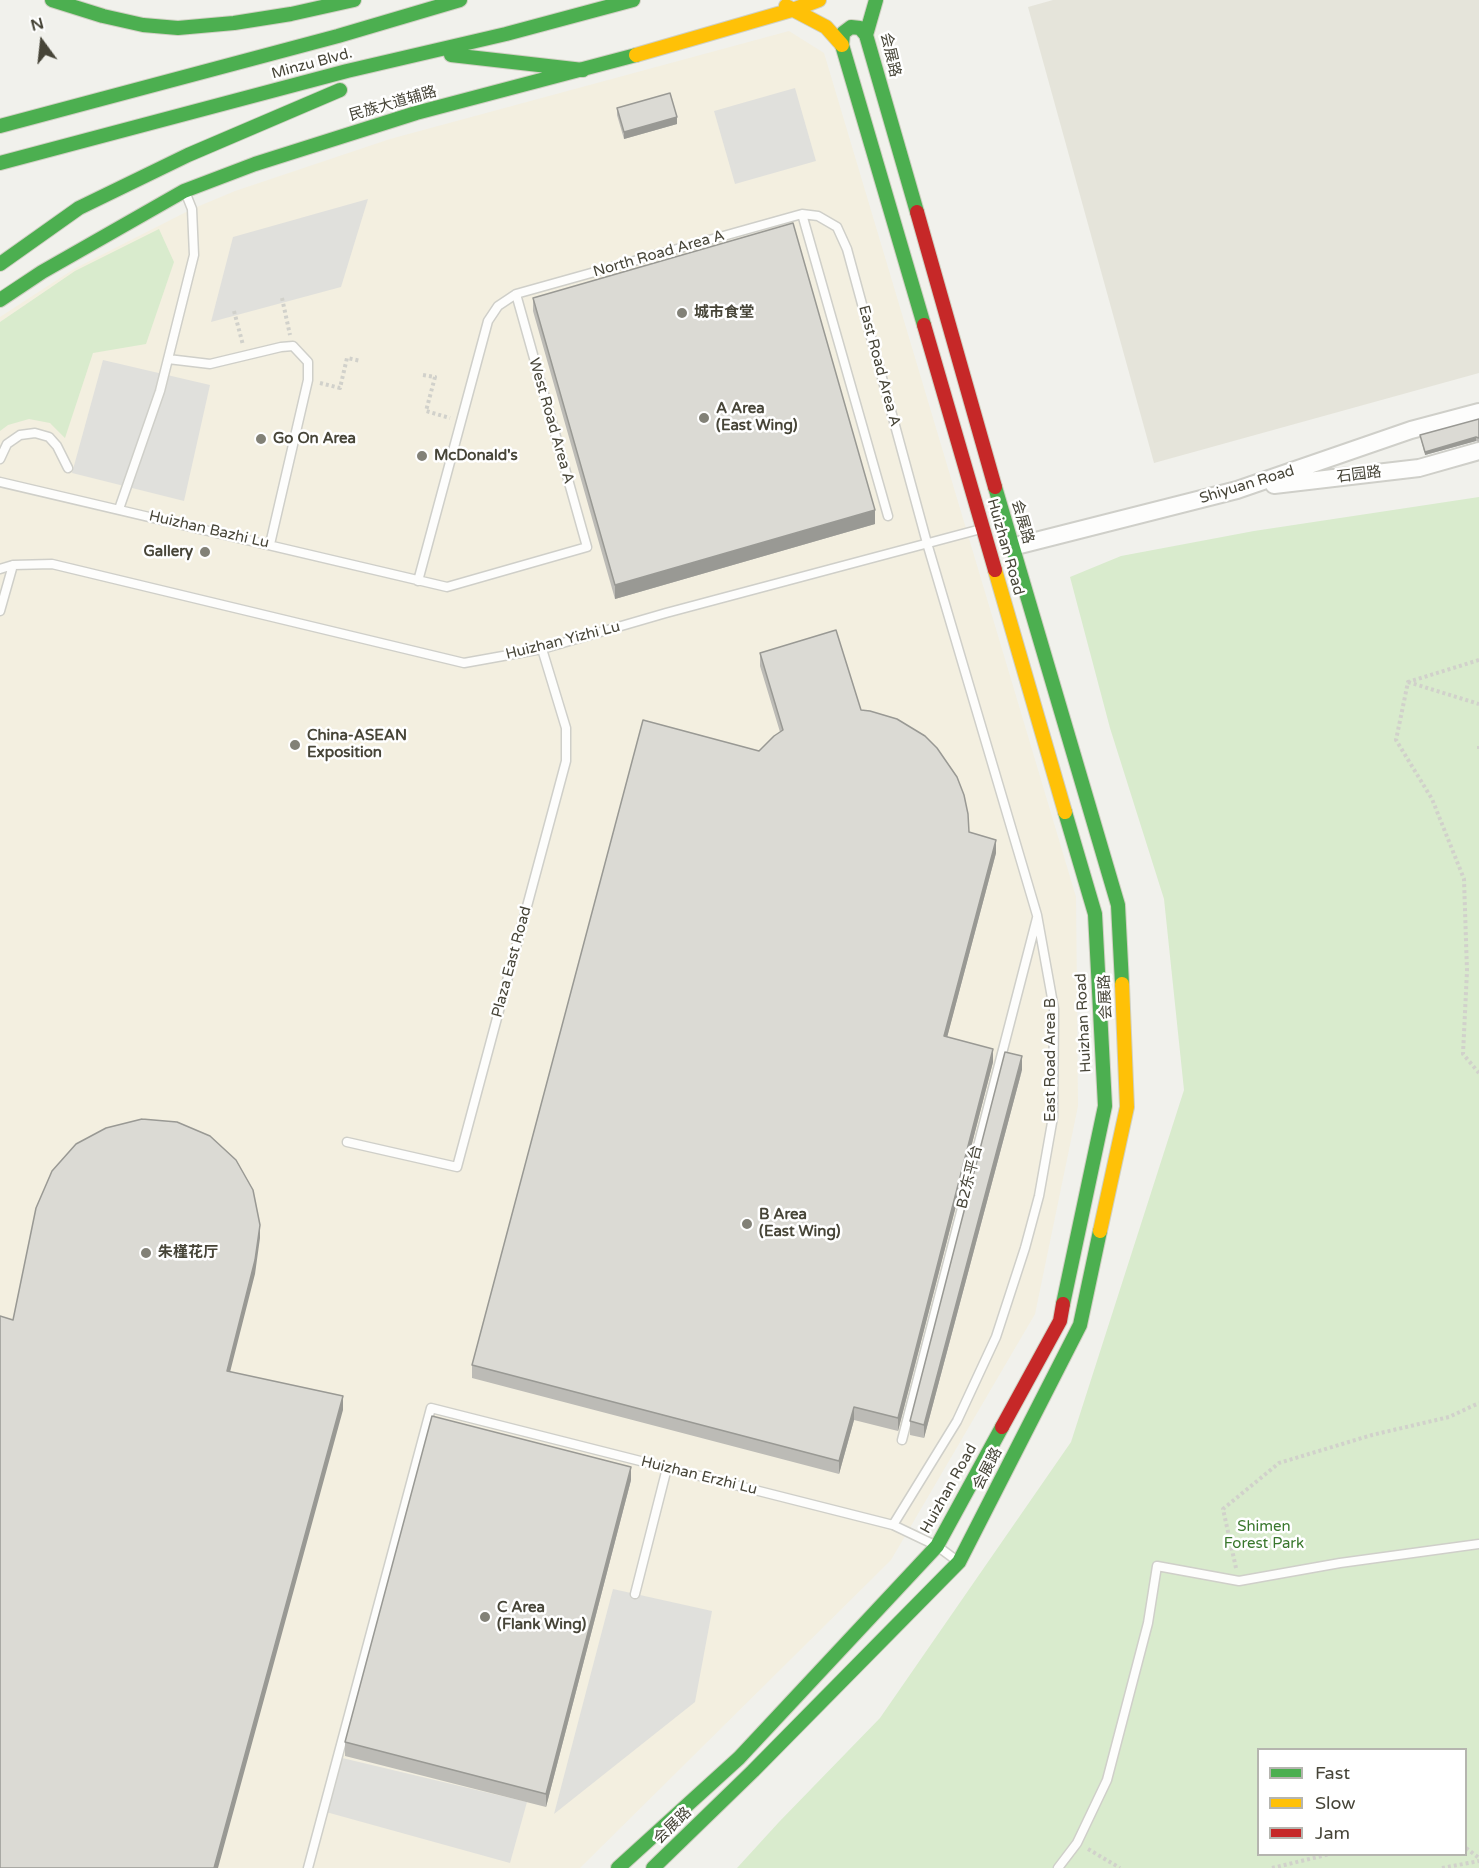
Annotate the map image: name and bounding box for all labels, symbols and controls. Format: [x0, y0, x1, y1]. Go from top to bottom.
north arrow [12, 12, 72, 72]
text: N [29, 13, 46, 36]
street label: 会展路 [876, 31, 904, 79]
street label: Minzu Blvd. [270, 45, 354, 83]
street label: 民族大道辅路 [347, 83, 439, 125]
street label: North Road Area A [591, 227, 727, 281]
street label: East Road Area A [854, 303, 904, 429]
place label: 城市食堂 [694, 304, 754, 322]
marker: 城市食堂 [675, 306, 689, 320]
street label: West Road Area A [524, 356, 578, 486]
place label: A Area (East Wing) [716, 400, 797, 435]
marker: A Area (East Wing) [697, 411, 711, 425]
place label: Go On Area [273, 430, 356, 448]
marker: Go On Area [254, 432, 268, 446]
place label: McDonald's [434, 447, 518, 465]
marker: McDonald's [415, 449, 429, 463]
street label: Shiyuan Road [1197, 462, 1297, 508]
street label: 石园路 [1336, 463, 1382, 487]
street label: Huizhan Road [983, 497, 1027, 597]
street label: 会展路 [1007, 498, 1037, 546]
street label: Huizhan Bazhi Lu [147, 507, 271, 553]
place label: Gallery [143, 543, 193, 561]
marker: Gallery [198, 545, 212, 559]
street label: Huizhan Yizhi Lu [504, 618, 622, 664]
place label: China-ASEAN Exposition [307, 727, 407, 762]
marker: China-ASEAN Exposition [288, 738, 302, 752]
street label: Plaza East Road [489, 904, 535, 1020]
street label: Huizhan Road [1072, 973, 1096, 1073]
street label: 会展路 [1096, 974, 1116, 1020]
street label: East Road Area B [1042, 998, 1060, 1122]
street label: B2东平台 [953, 1143, 987, 1211]
place label: B Area (East Wing) [759, 1206, 840, 1241]
marker: B Area (East Wing) [740, 1217, 754, 1231]
place label: 朱槿花厅 [158, 1244, 218, 1262]
marker: 朱槿花厅 [139, 1246, 153, 1260]
street label: Huizhan Road [917, 1441, 981, 1537]
street label: 会展路 [970, 1445, 1006, 1493]
street label: Huizhan Erzhi Lu [639, 1453, 759, 1499]
park label: Shimen Forest Park [1224, 1518, 1304, 1553]
place label: C Area (Flank Wing) [497, 1599, 586, 1634]
marker: C Area (Flank Wing) [478, 1610, 492, 1624]
legend [1257, 1748, 1467, 1856]
text: Fast [1315, 1762, 1350, 1784]
text: Slow [1315, 1792, 1356, 1814]
street label: 会展路 [651, 1804, 695, 1848]
text: Jam [1315, 1822, 1350, 1844]

